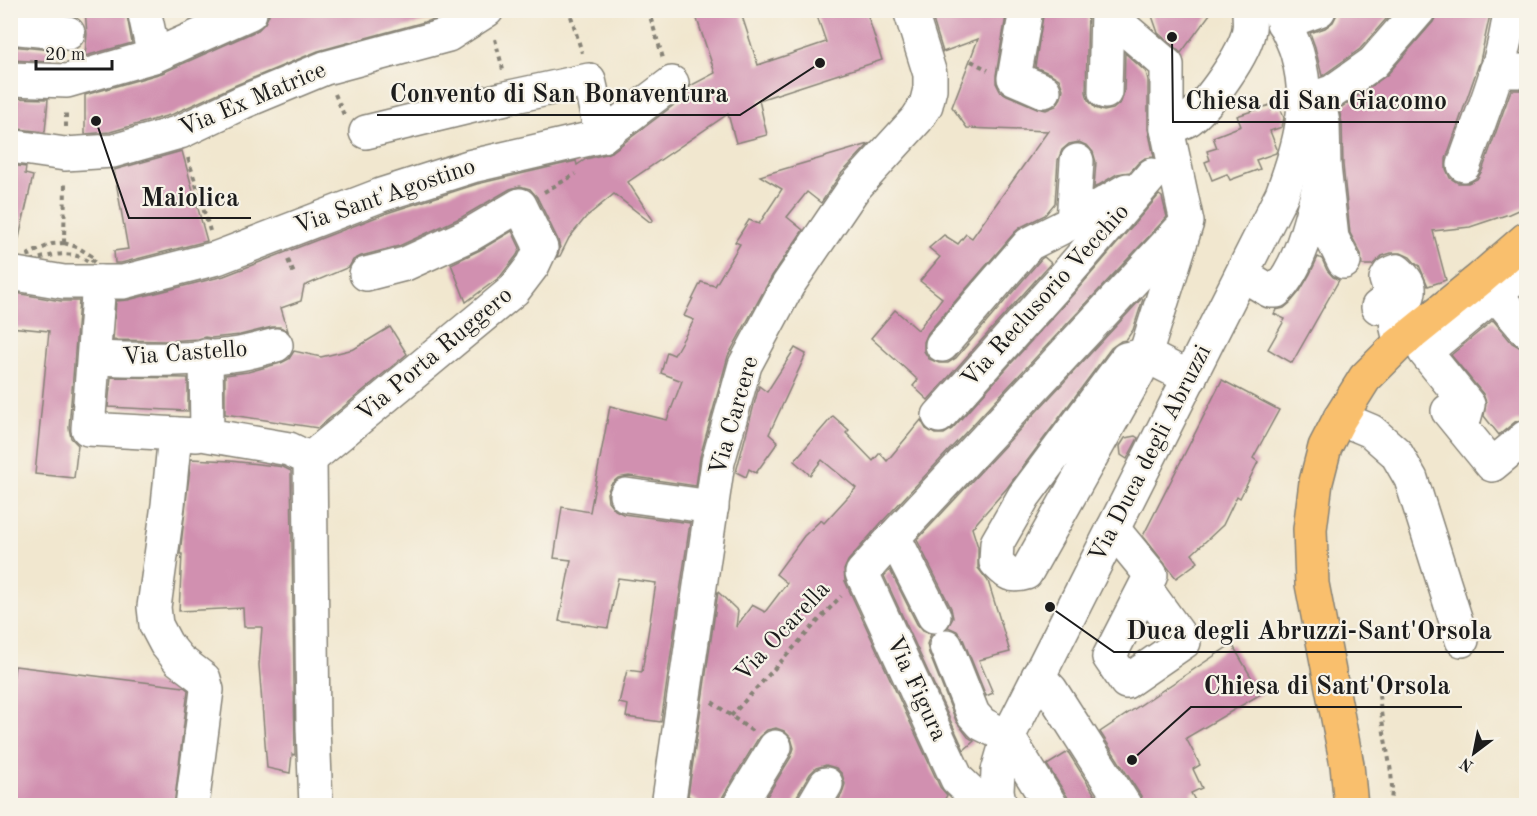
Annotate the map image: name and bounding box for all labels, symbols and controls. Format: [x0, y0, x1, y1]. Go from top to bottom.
scale bar [36, 33, 112, 71]
text: 20 m [45, 46, 85, 64]
street label: Via Ex Matrice [176, 58, 330, 142]
callout: Convento di San Bonaventura [377, 71, 740, 115]
callout: Chiesa di San Giacomo [1173, 78, 1459, 122]
text: Convento di San Bonaventura [390, 82, 728, 108]
text: Chiesa di San Giacomo [1185, 89, 1447, 115]
street label: Via Sant'Agostino [291, 155, 479, 239]
callout: Maiolica [129, 174, 251, 218]
text: Maiolica [141, 186, 239, 212]
street label: Via Reclusorio Vecchio [958, 200, 1134, 392]
street label: Via Porta Ruggero [353, 283, 517, 427]
street label: Via Castello [122, 338, 248, 370]
street label: Via Duca degli Abruzzi [1086, 342, 1216, 566]
street label: Via Carcere [707, 354, 763, 478]
street label: Via Ocarella [731, 577, 835, 687]
callout: Duca degli Abruzzi-Sant'Orsola [1114, 608, 1504, 652]
text: Duca degli Abruzzi-Sant'Orsola [1126, 619, 1492, 645]
street label: Via Figura [881, 633, 951, 745]
callout: Chiesa di Sant'Orsola [1191, 663, 1462, 707]
text: Chiesa di Sant'Orsola [1203, 674, 1451, 700]
north arrow [1444, 723, 1504, 783]
text: N [1457, 754, 1477, 774]

